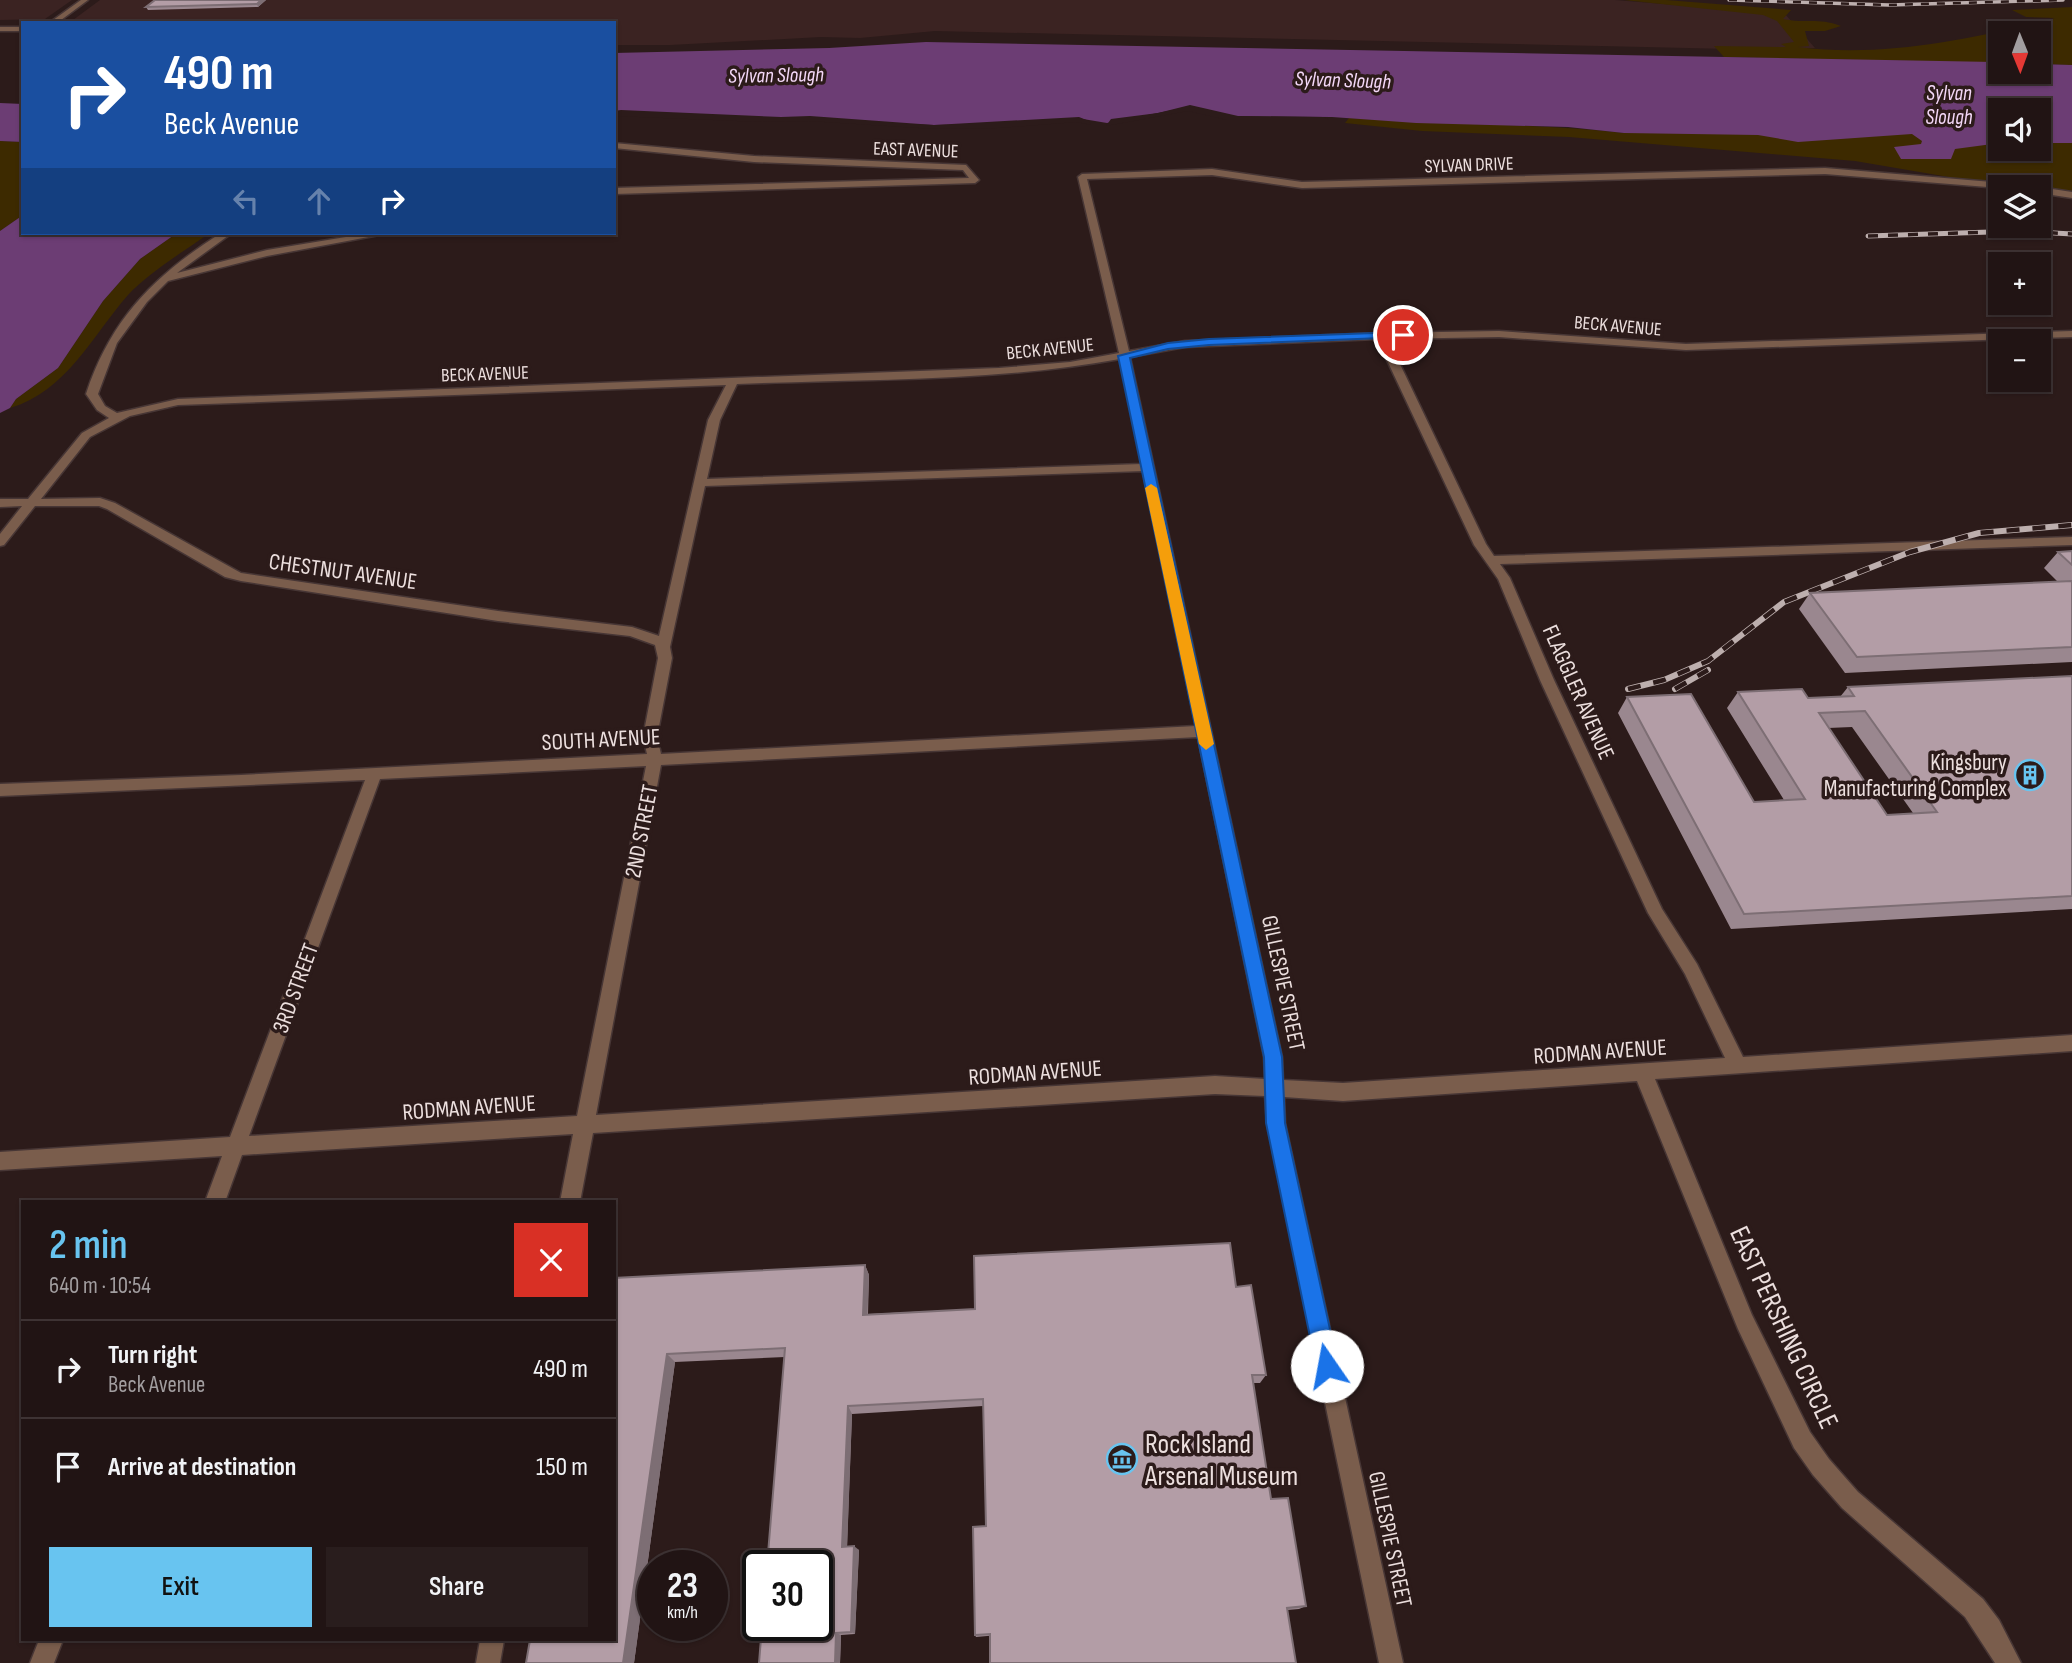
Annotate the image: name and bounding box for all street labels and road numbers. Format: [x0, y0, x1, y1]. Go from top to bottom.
street label: EAST AVENUE [873, 138, 959, 163]
street label: SYLVAN DRIVE [1424, 152, 1514, 179]
street label: BECK AVENUE [1573, 311, 1663, 342]
street label: BECK AVENUE [1005, 333, 1095, 366]
street label: BECK AVENUE [441, 361, 529, 388]
street label: CHESTNUT AVENUE [267, 548, 419, 596]
street label: FLAGGLER AVENUE [1536, 621, 1620, 764]
street label: SOUTH AVENUE [541, 723, 661, 757]
street label: 2ND STREET [619, 782, 665, 880]
street label: GILLESPIE STREET [1255, 913, 1311, 1054]
street label: 3RD STREET [267, 940, 325, 1037]
street label: RODMAN AVENUE [1532, 1033, 1668, 1071]
street label: RODMAN AVENUE [967, 1054, 1103, 1092]
street label: RODMAN AVENUE [401, 1089, 537, 1127]
street label: EAST PERSHING CIRCLE [1722, 1221, 1845, 1434]
street label: GILLESPIE STREET [1362, 1469, 1418, 1610]

